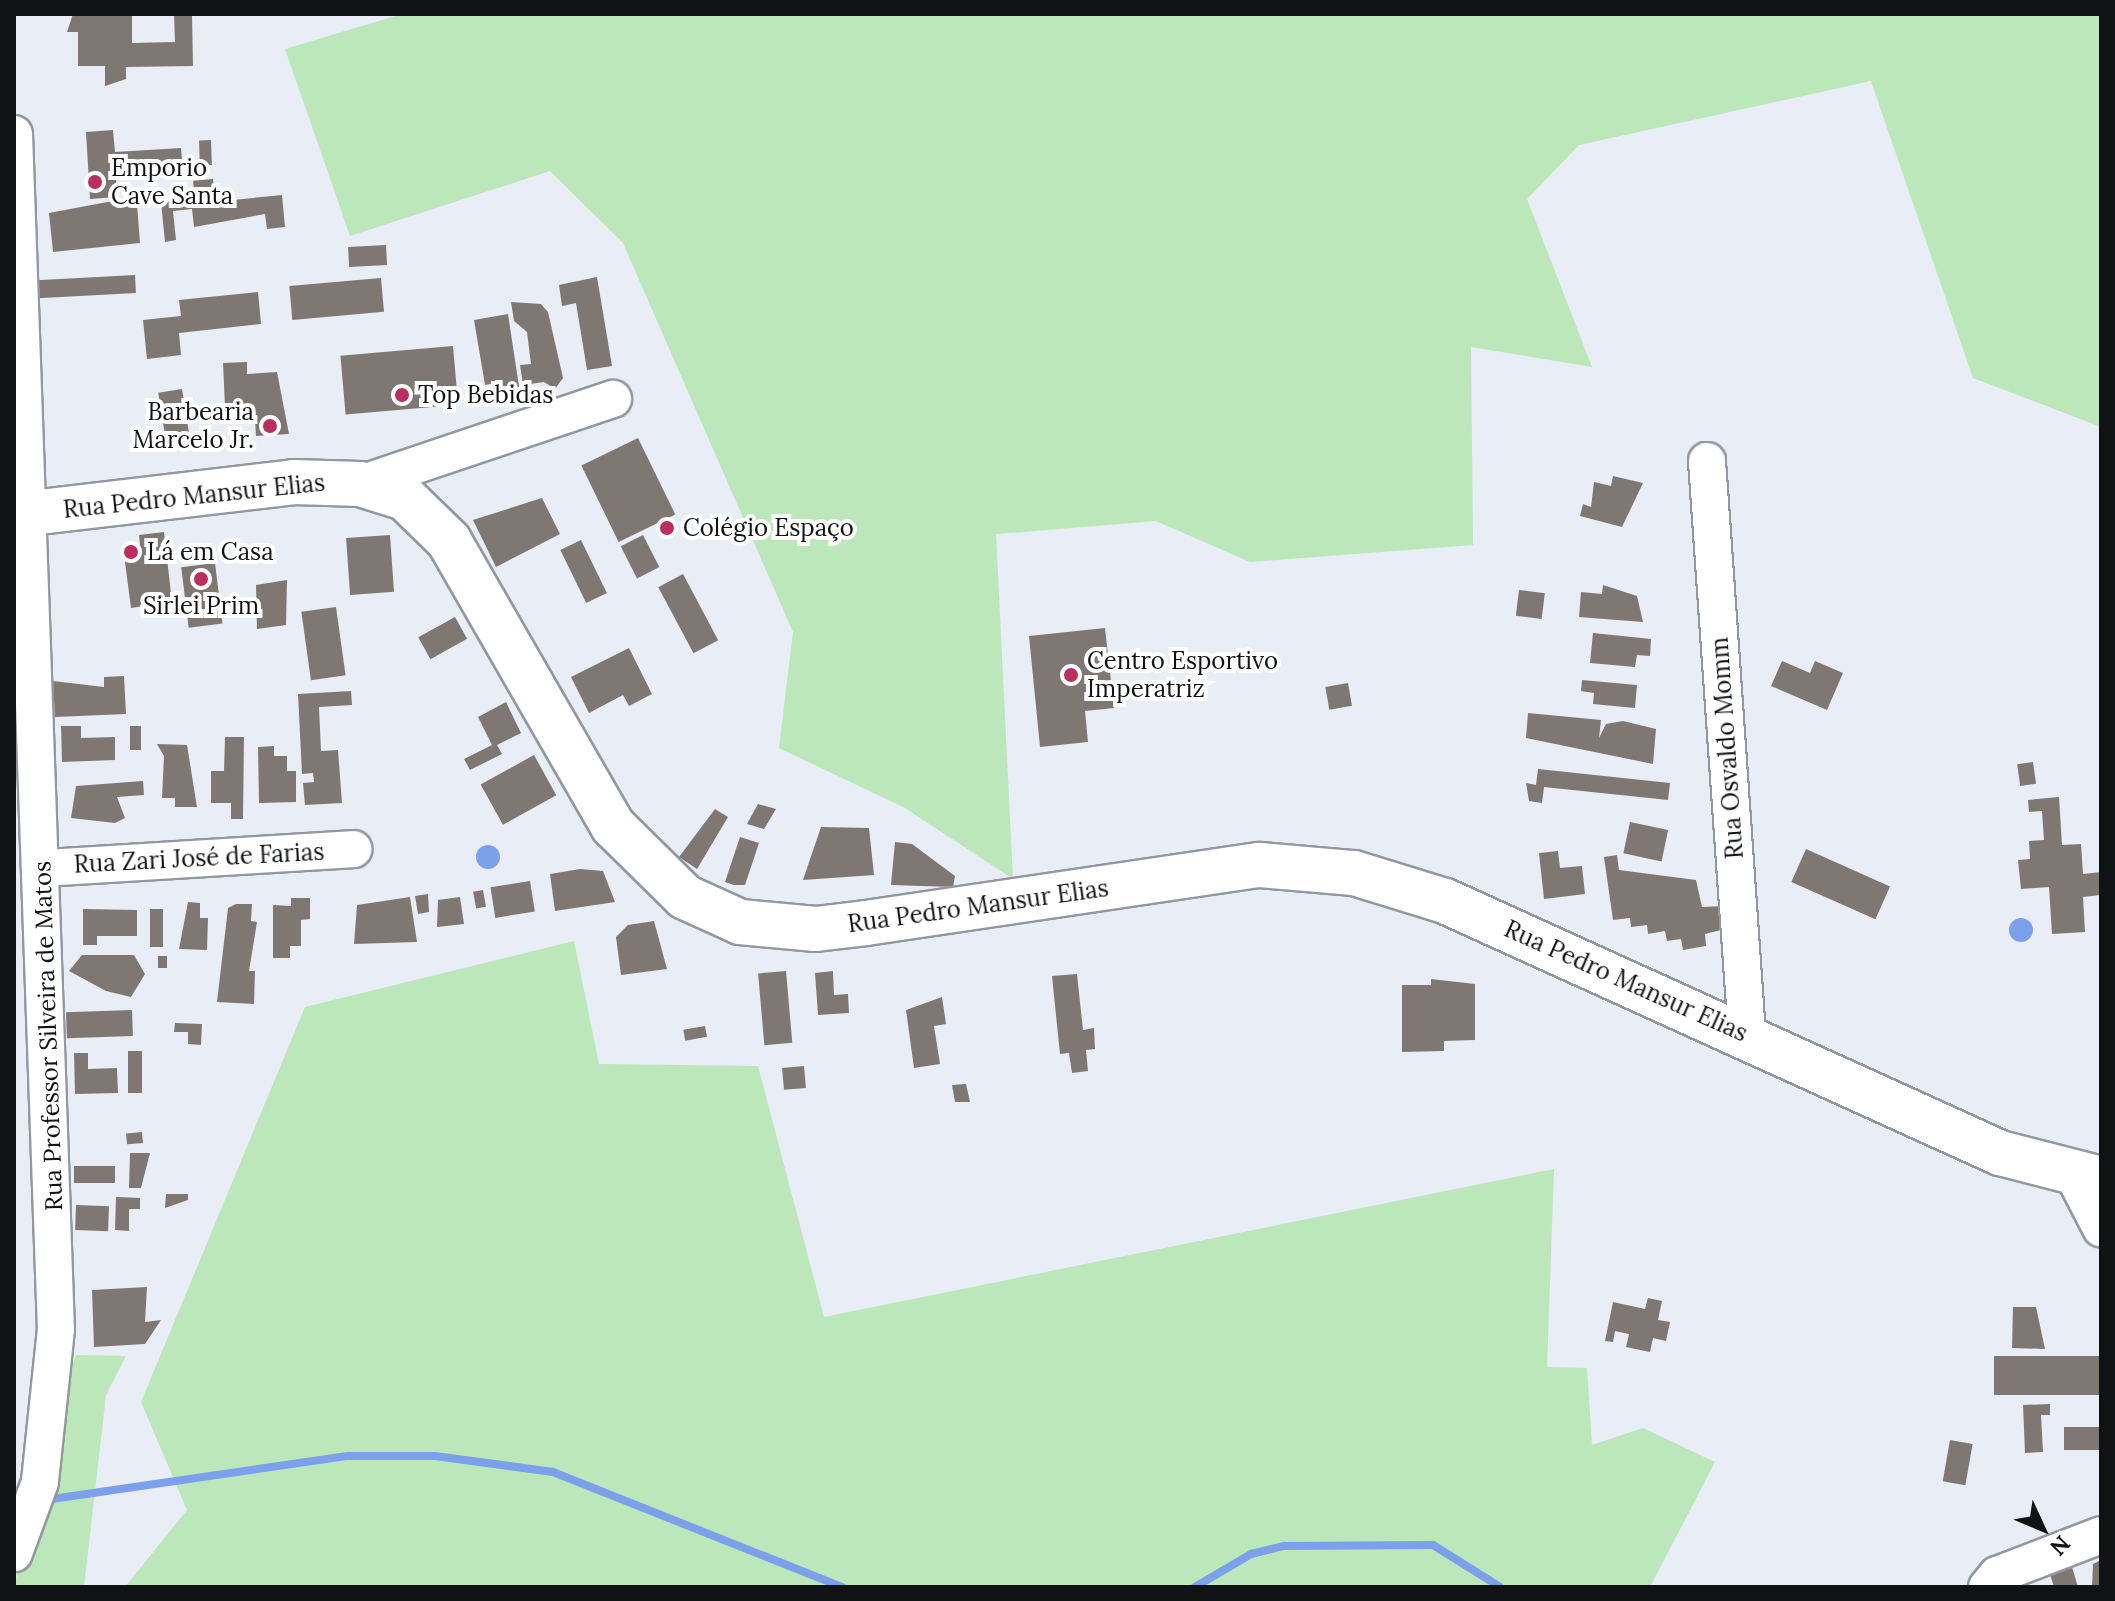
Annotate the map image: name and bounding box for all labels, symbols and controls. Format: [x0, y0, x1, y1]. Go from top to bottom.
place label: Emporio Cave Santa [111, 154, 233, 210]
marker: Emporio Cave Santa [86, 173, 104, 191]
place label: Top Bebidas [418, 381, 553, 409]
marker: Top Bebidas [393, 386, 411, 404]
place label: Barbearia Marcelo Jr. [133, 398, 254, 454]
marker: Barbearia Marcelo Jr. [261, 417, 279, 435]
street label: Rua Pedro Mansur Elias [62, 468, 326, 524]
place label: Colégio Espaço [683, 514, 854, 542]
marker: Colégio Espaço [658, 519, 676, 537]
place label: Lá em Casa [147, 538, 274, 566]
marker: Lá em Casa [122, 543, 140, 561]
marker: Sirlei Prim [192, 570, 210, 588]
place label: Sirlei Prim [143, 592, 259, 620]
street label: Rua Osvaldo Momm [1705, 636, 1749, 860]
place label: Centro Esportivo Imperatriz [1087, 647, 1278, 703]
marker: Centro Esportivo Imperatriz [1062, 666, 1080, 684]
street label: Rua Zari José de Farias [73, 837, 325, 879]
street label: Rua Professor Silveira de Matos [27, 860, 69, 1212]
street label: Rua Pedro Mansur Elias [846, 873, 1110, 939]
street label: Rua Pedro Mansur Elias [1500, 914, 1752, 1048]
north arrow [2003, 1489, 2083, 1569]
text: N [2044, 1530, 2076, 1562]

